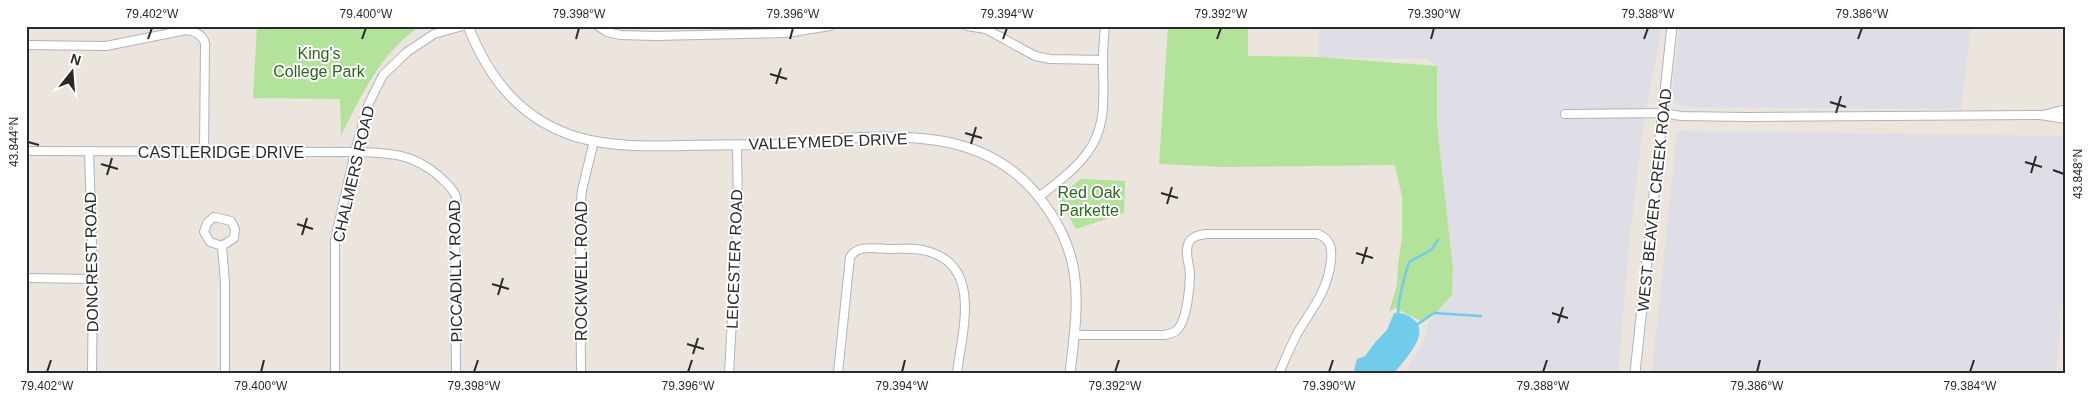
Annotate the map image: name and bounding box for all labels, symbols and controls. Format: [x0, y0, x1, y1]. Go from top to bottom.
text: 79.402°W [126, 7, 179, 21]
text: 79.400°W [340, 7, 393, 21]
text: 79.398°W [553, 7, 606, 21]
text: 79.396°W [767, 7, 820, 21]
text: 79.394°W [981, 7, 1034, 21]
text: 79.392°W [1195, 7, 1248, 21]
text: 79.390°W [1408, 7, 1461, 21]
text: 79.388°W [1622, 7, 1675, 21]
text: 79.386°W [1836, 7, 1889, 21]
park label: King's College Park [273, 45, 366, 80]
north arrow [48, 48, 98, 98]
text: N [69, 50, 83, 69]
street label: WEST BEAVER CREEK ROAD [1634, 88, 1675, 312]
street label: CHALMERS ROAD [330, 104, 377, 244]
text: 43.844°N [7, 117, 21, 167]
street label: VALLEYMEDE DRIVE [748, 130, 908, 153]
street label: CASTLERIDGE DRIVE [138, 144, 304, 161]
text: 43.848°N [2071, 149, 2085, 199]
park label: Red Oak Parkette [1057, 184, 1122, 219]
street label: LEICESTER ROAD [724, 189, 745, 329]
street label: DONCREST ROAD [82, 192, 101, 332]
street label: PICCADILLY ROAD [446, 200, 465, 342]
street label: ROCKWELL ROAD [573, 201, 590, 341]
text: 79.402°W [21, 379, 74, 393]
text: 79.400°W [235, 379, 288, 393]
text: 79.398°W [448, 379, 501, 393]
text: 79.396°W [662, 379, 715, 393]
text: 79.394°W [876, 379, 929, 393]
text: 79.392°W [1089, 379, 1142, 393]
text: 79.390°W [1303, 379, 1356, 393]
text: 79.388°W [1517, 379, 1570, 393]
text: 79.386°W [1731, 379, 1784, 393]
text: 79.384°W [1944, 379, 1997, 393]

